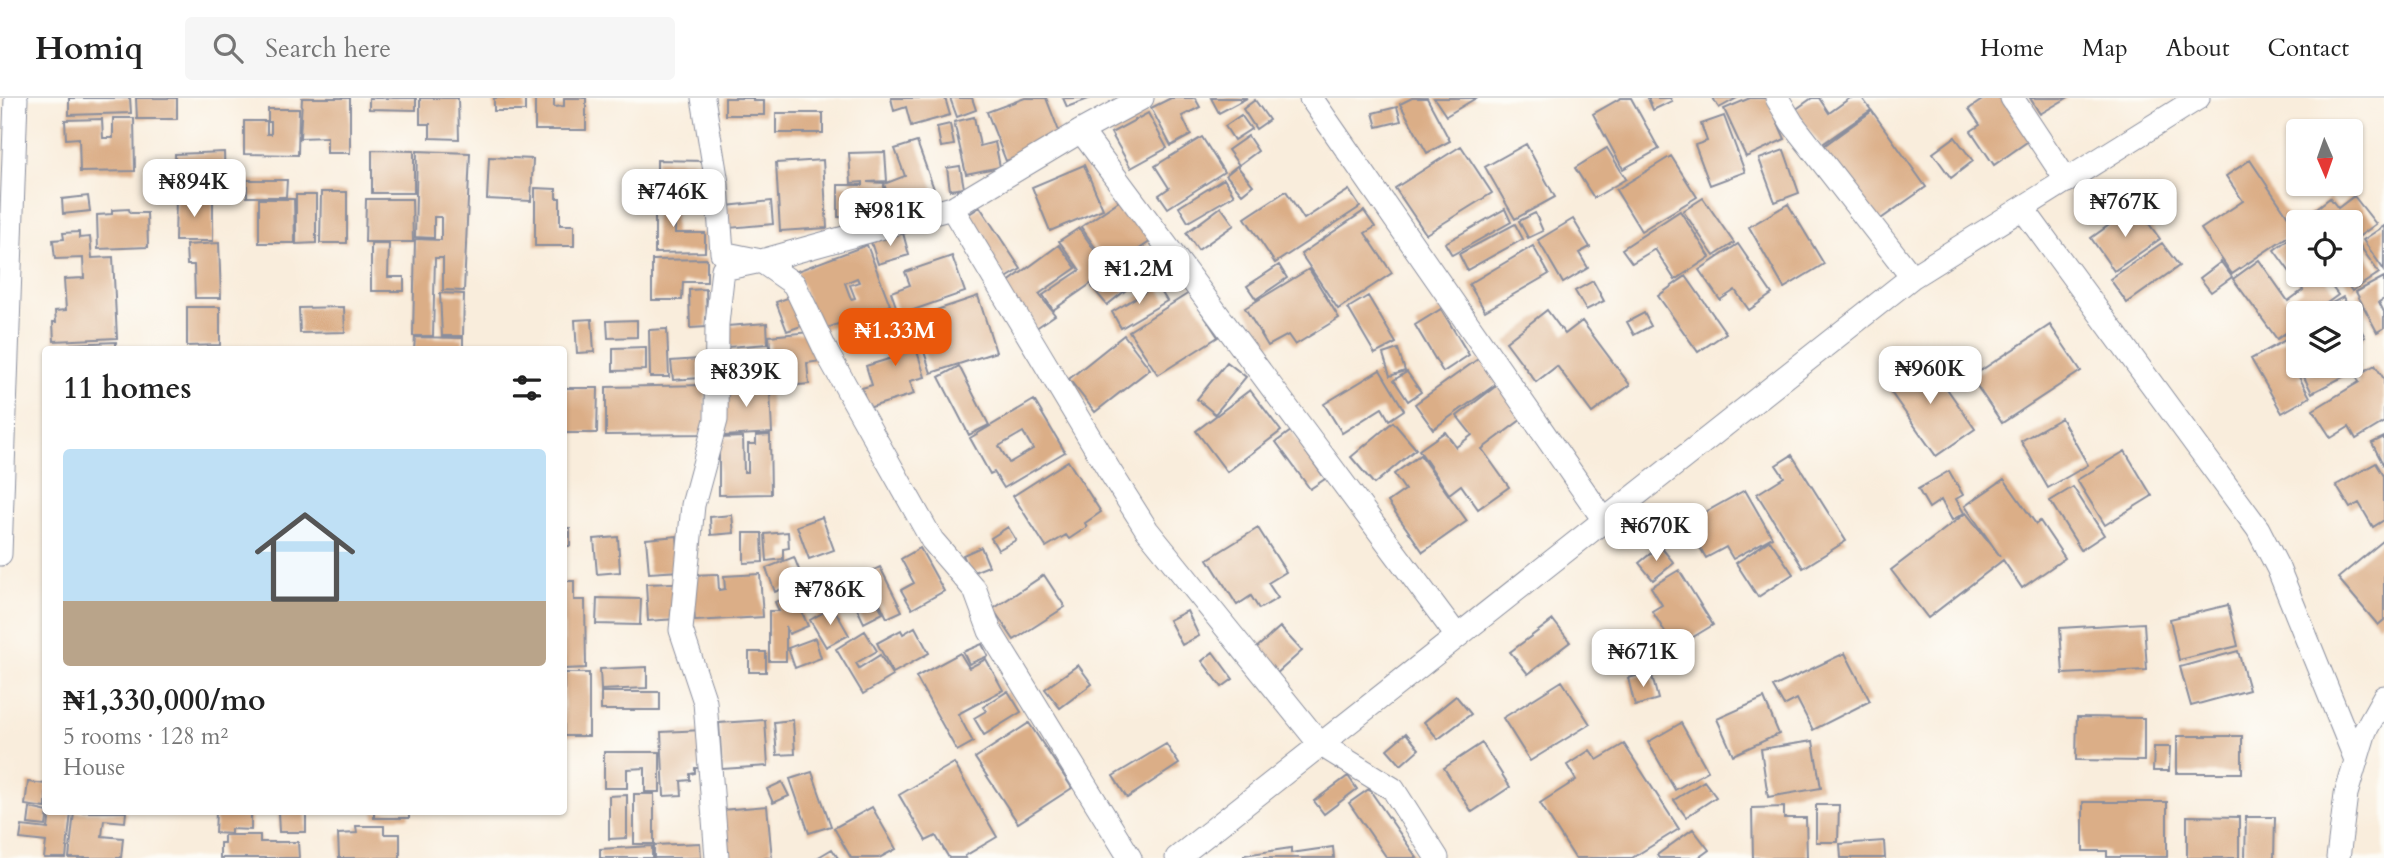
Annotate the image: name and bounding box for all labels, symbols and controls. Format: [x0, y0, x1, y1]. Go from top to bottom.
search box [185, 17, 675, 80]
text: Homiq [35, 26, 143, 71]
icon: search [209, 29, 247, 67]
text: Search here [265, 31, 391, 66]
text: Home [1980, 32, 2044, 65]
text: Map [2082, 32, 2128, 65]
text: About [2166, 32, 2230, 65]
text: Contact [2268, 32, 2349, 65]
north arrow [2286, 119, 2362, 196]
map controls [2286, 119, 2363, 378]
pin: ₦894K [145, 159, 243, 219]
text: ₦894K [159, 166, 229, 197]
pin: ₦746K [624, 170, 722, 229]
text: ₦746K [638, 176, 708, 207]
pin: ₦767K [2076, 180, 2174, 239]
text: ₦767K [2090, 186, 2160, 217]
pin: ₦981K [841, 188, 939, 248]
text: ₦981K [855, 195, 925, 226]
button: locate [2286, 210, 2363, 287]
pin: ₦1.2M [1090, 246, 1188, 306]
text: ₦1.2M [1104, 253, 1174, 284]
button: layers [2286, 301, 2363, 378]
pin: ₦1.33M [838, 308, 952, 368]
text: ₦1.33M [855, 315, 935, 346]
pin: ₦960K [1881, 346, 1979, 406]
pin: ₦839K [697, 350, 795, 409]
text: ₦960K [1895, 353, 1965, 384]
text: ₦839K [711, 356, 781, 387]
text: 11 homes [63, 368, 192, 409]
icon: filters [508, 369, 546, 407]
icon: home [242, 494, 368, 620]
pin: ₦670K [1607, 504, 1705, 563]
text: ₦670K [1621, 510, 1691, 541]
pin: ₦786K [781, 568, 879, 627]
text: ₦786K [795, 574, 865, 605]
pin: ₦671K [1594, 630, 1692, 689]
text: ₦671K [1608, 636, 1678, 667]
text: ₦1,330,000/mo [63, 680, 266, 721]
text: 5 rooms · 128 m² [63, 721, 228, 752]
text: House [63, 752, 125, 783]

